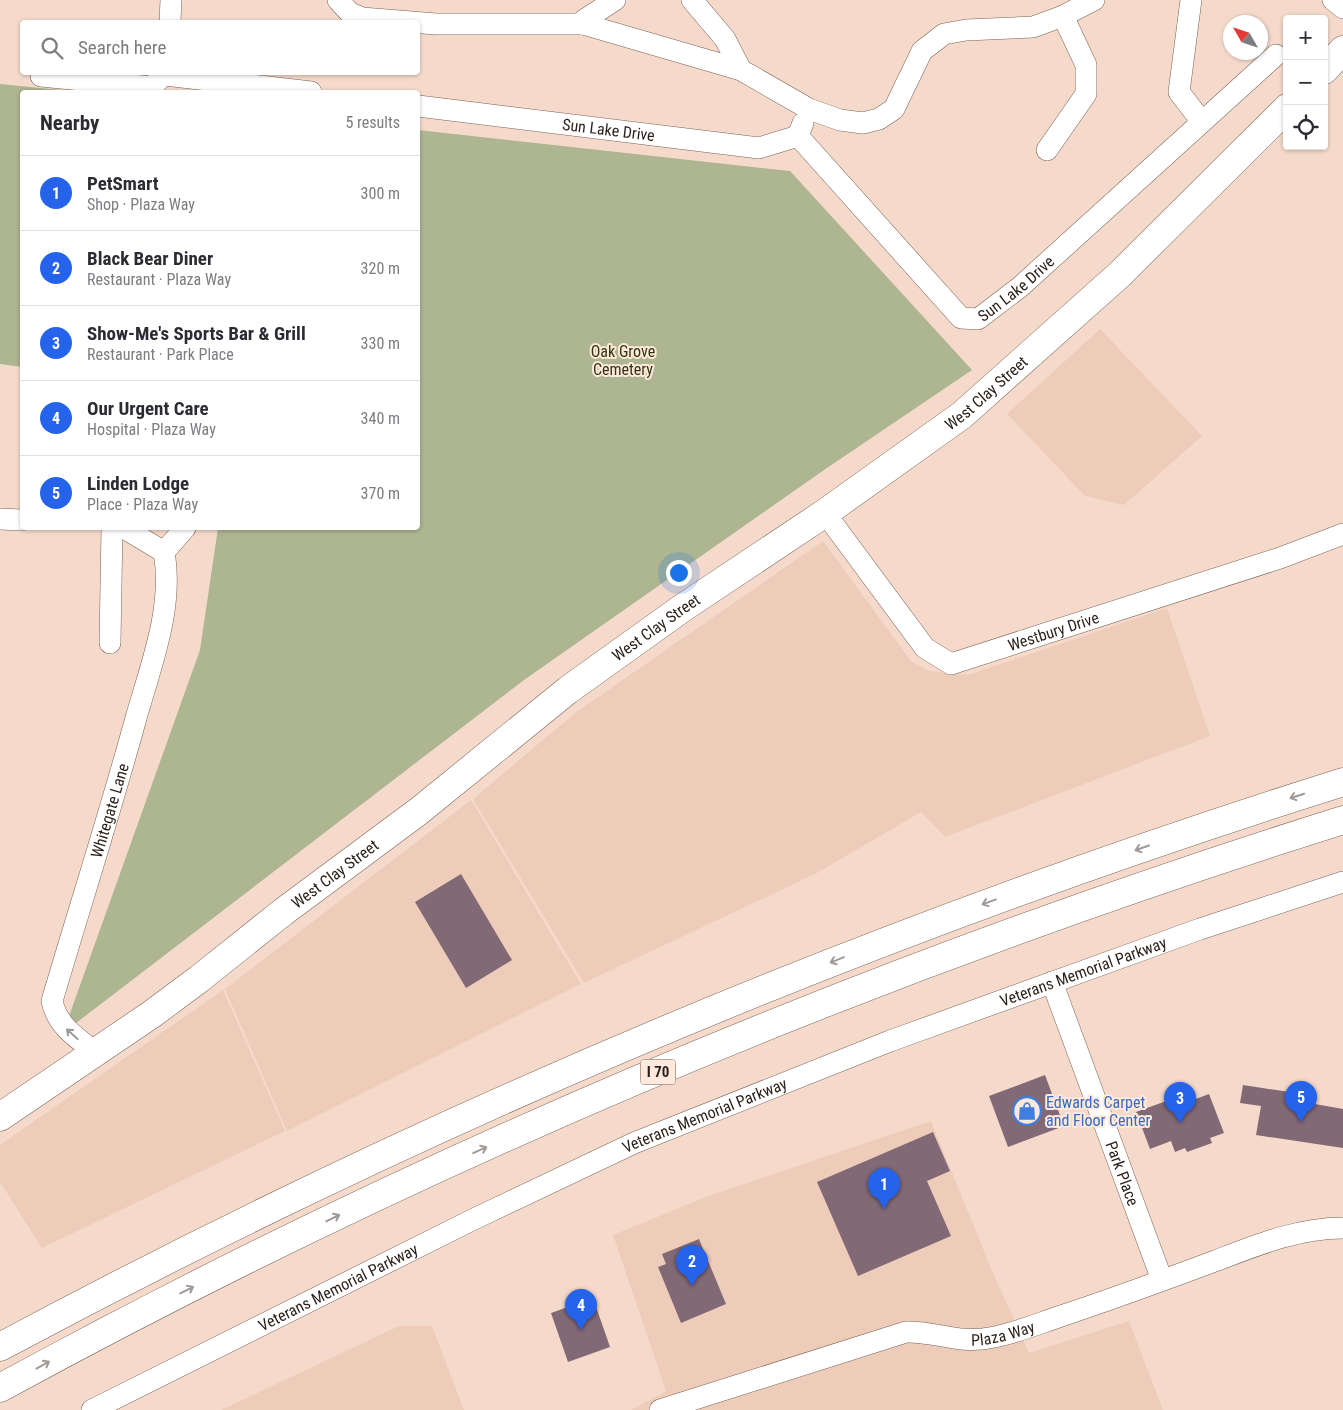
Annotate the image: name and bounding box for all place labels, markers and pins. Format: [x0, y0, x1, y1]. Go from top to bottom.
pin: 5 [1285, 1081, 1317, 1122]
pin: 3 [1164, 1082, 1196, 1123]
place label: Edwards Carpet and Floor Center [1046, 1093, 1151, 1130]
shop icon: Edwards Carpet and Floor Center [1012, 1096, 1042, 1126]
pin: 1 [868, 1168, 900, 1209]
pin: 2 [676, 1245, 708, 1286]
pin: 4 [565, 1289, 597, 1330]

